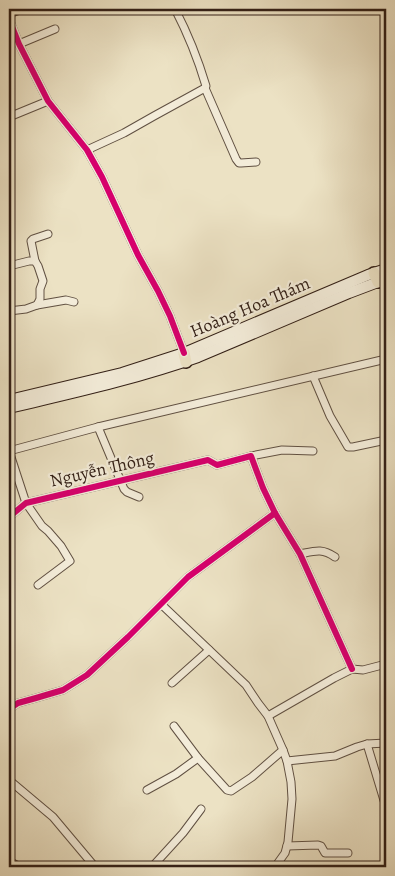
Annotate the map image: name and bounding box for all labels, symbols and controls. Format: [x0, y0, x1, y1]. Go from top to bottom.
street label: Hoàng Hoa Thám [186, 271, 314, 343]
street label: Nguyễn Thông [48, 445, 156, 493]

